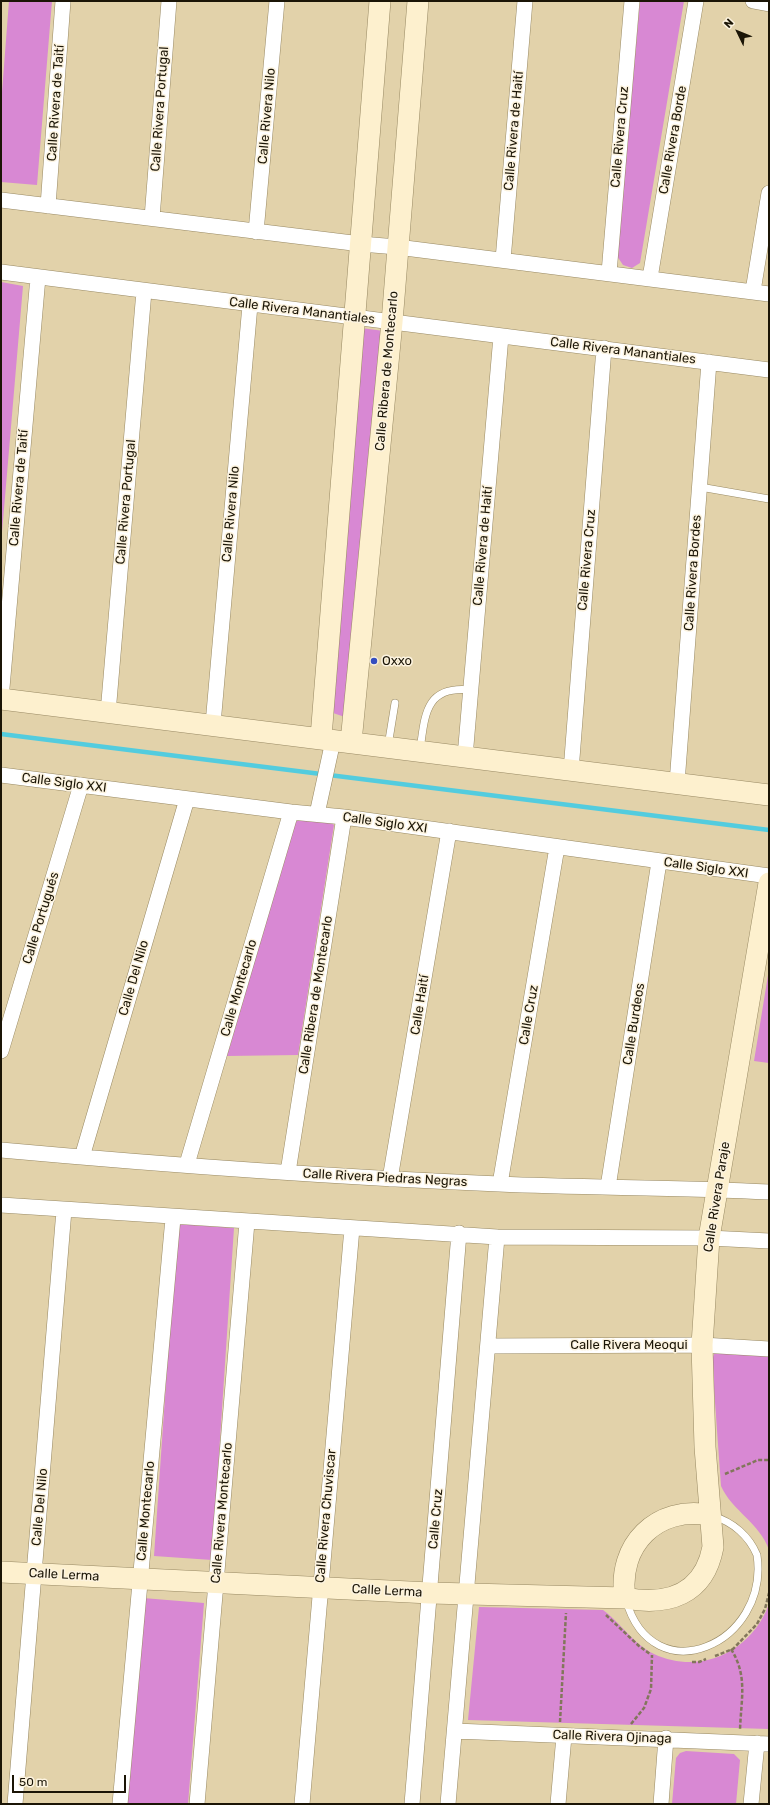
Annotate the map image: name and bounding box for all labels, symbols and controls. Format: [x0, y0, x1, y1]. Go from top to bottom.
north arrow [718, 12, 758, 52]
text: N [721, 16, 736, 31]
street label: Calle Rivera de Taití [44, 44, 68, 162]
street label: Calle Rivera Portugal [148, 46, 172, 172]
street label: Calle Rivera Nilo [255, 67, 279, 165]
street label: Calle Rivera de Haití [501, 71, 527, 191]
street label: Calle Rivera Borde [656, 85, 690, 195]
street label: Calle Rivera Cruz [608, 86, 632, 188]
street label: Calle Ribera de Montecarlo [372, 290, 402, 452]
street label: Calle Rivera Manantiales [228, 294, 376, 328]
street label: Calle Rivera Manantiales [549, 334, 697, 368]
street label: Calle Rivera de Taití [6, 429, 32, 547]
street label: Calle Rivera Portugal [113, 439, 139, 565]
street label: Calle Rivera Nilo [219, 465, 243, 563]
street label: Calle Rivera de Haití [470, 486, 496, 606]
street label: Calle Rivera Cruz [575, 509, 599, 611]
street label: Calle Rivera Bordes [681, 514, 705, 632]
place label: Oxxo [382, 653, 412, 669]
marker: Oxxo [369, 656, 379, 666]
street label: Calle Siglo XXI [21, 770, 107, 796]
street label: Calle Siglo XXI [342, 809, 428, 837]
street label: Calle Siglo XXI [663, 854, 749, 882]
street label: Calle Portugués [20, 870, 62, 966]
street label: Calle Ribera de Montecarlo [296, 915, 336, 1075]
street label: Calle Del Nilo [116, 938, 152, 1018]
street label: Calle Montecarlo [218, 938, 260, 1038]
street label: Calle Haití [408, 974, 432, 1036]
street label: Calle Burdeos [620, 982, 648, 1066]
street label: Calle Cruz [516, 984, 542, 1046]
street label: Calle Rivera Paraje [701, 1141, 733, 1253]
street label: Calle Rivera Piedras Negras [302, 1166, 468, 1190]
street label: Calle Rivera Meoqui [570, 1337, 688, 1353]
street label: Calle Rivera Montecarlo [208, 1442, 236, 1584]
street label: Calle Rivera Chuviscar [312, 1448, 340, 1584]
street label: Calle Montecarlo [134, 1460, 158, 1562]
street label: Calle Del Nilo [29, 1467, 51, 1547]
street label: Calle Cruz [426, 1488, 446, 1550]
street label: Calle Lerma [28, 1565, 100, 1585]
street label: Calle Lerma [351, 1581, 423, 1601]
street label: Calle Rivera Ojinaga [552, 1727, 672, 1747]
scale bar [14, 1767, 128, 1793]
text: 50 m [19, 1775, 47, 1789]

